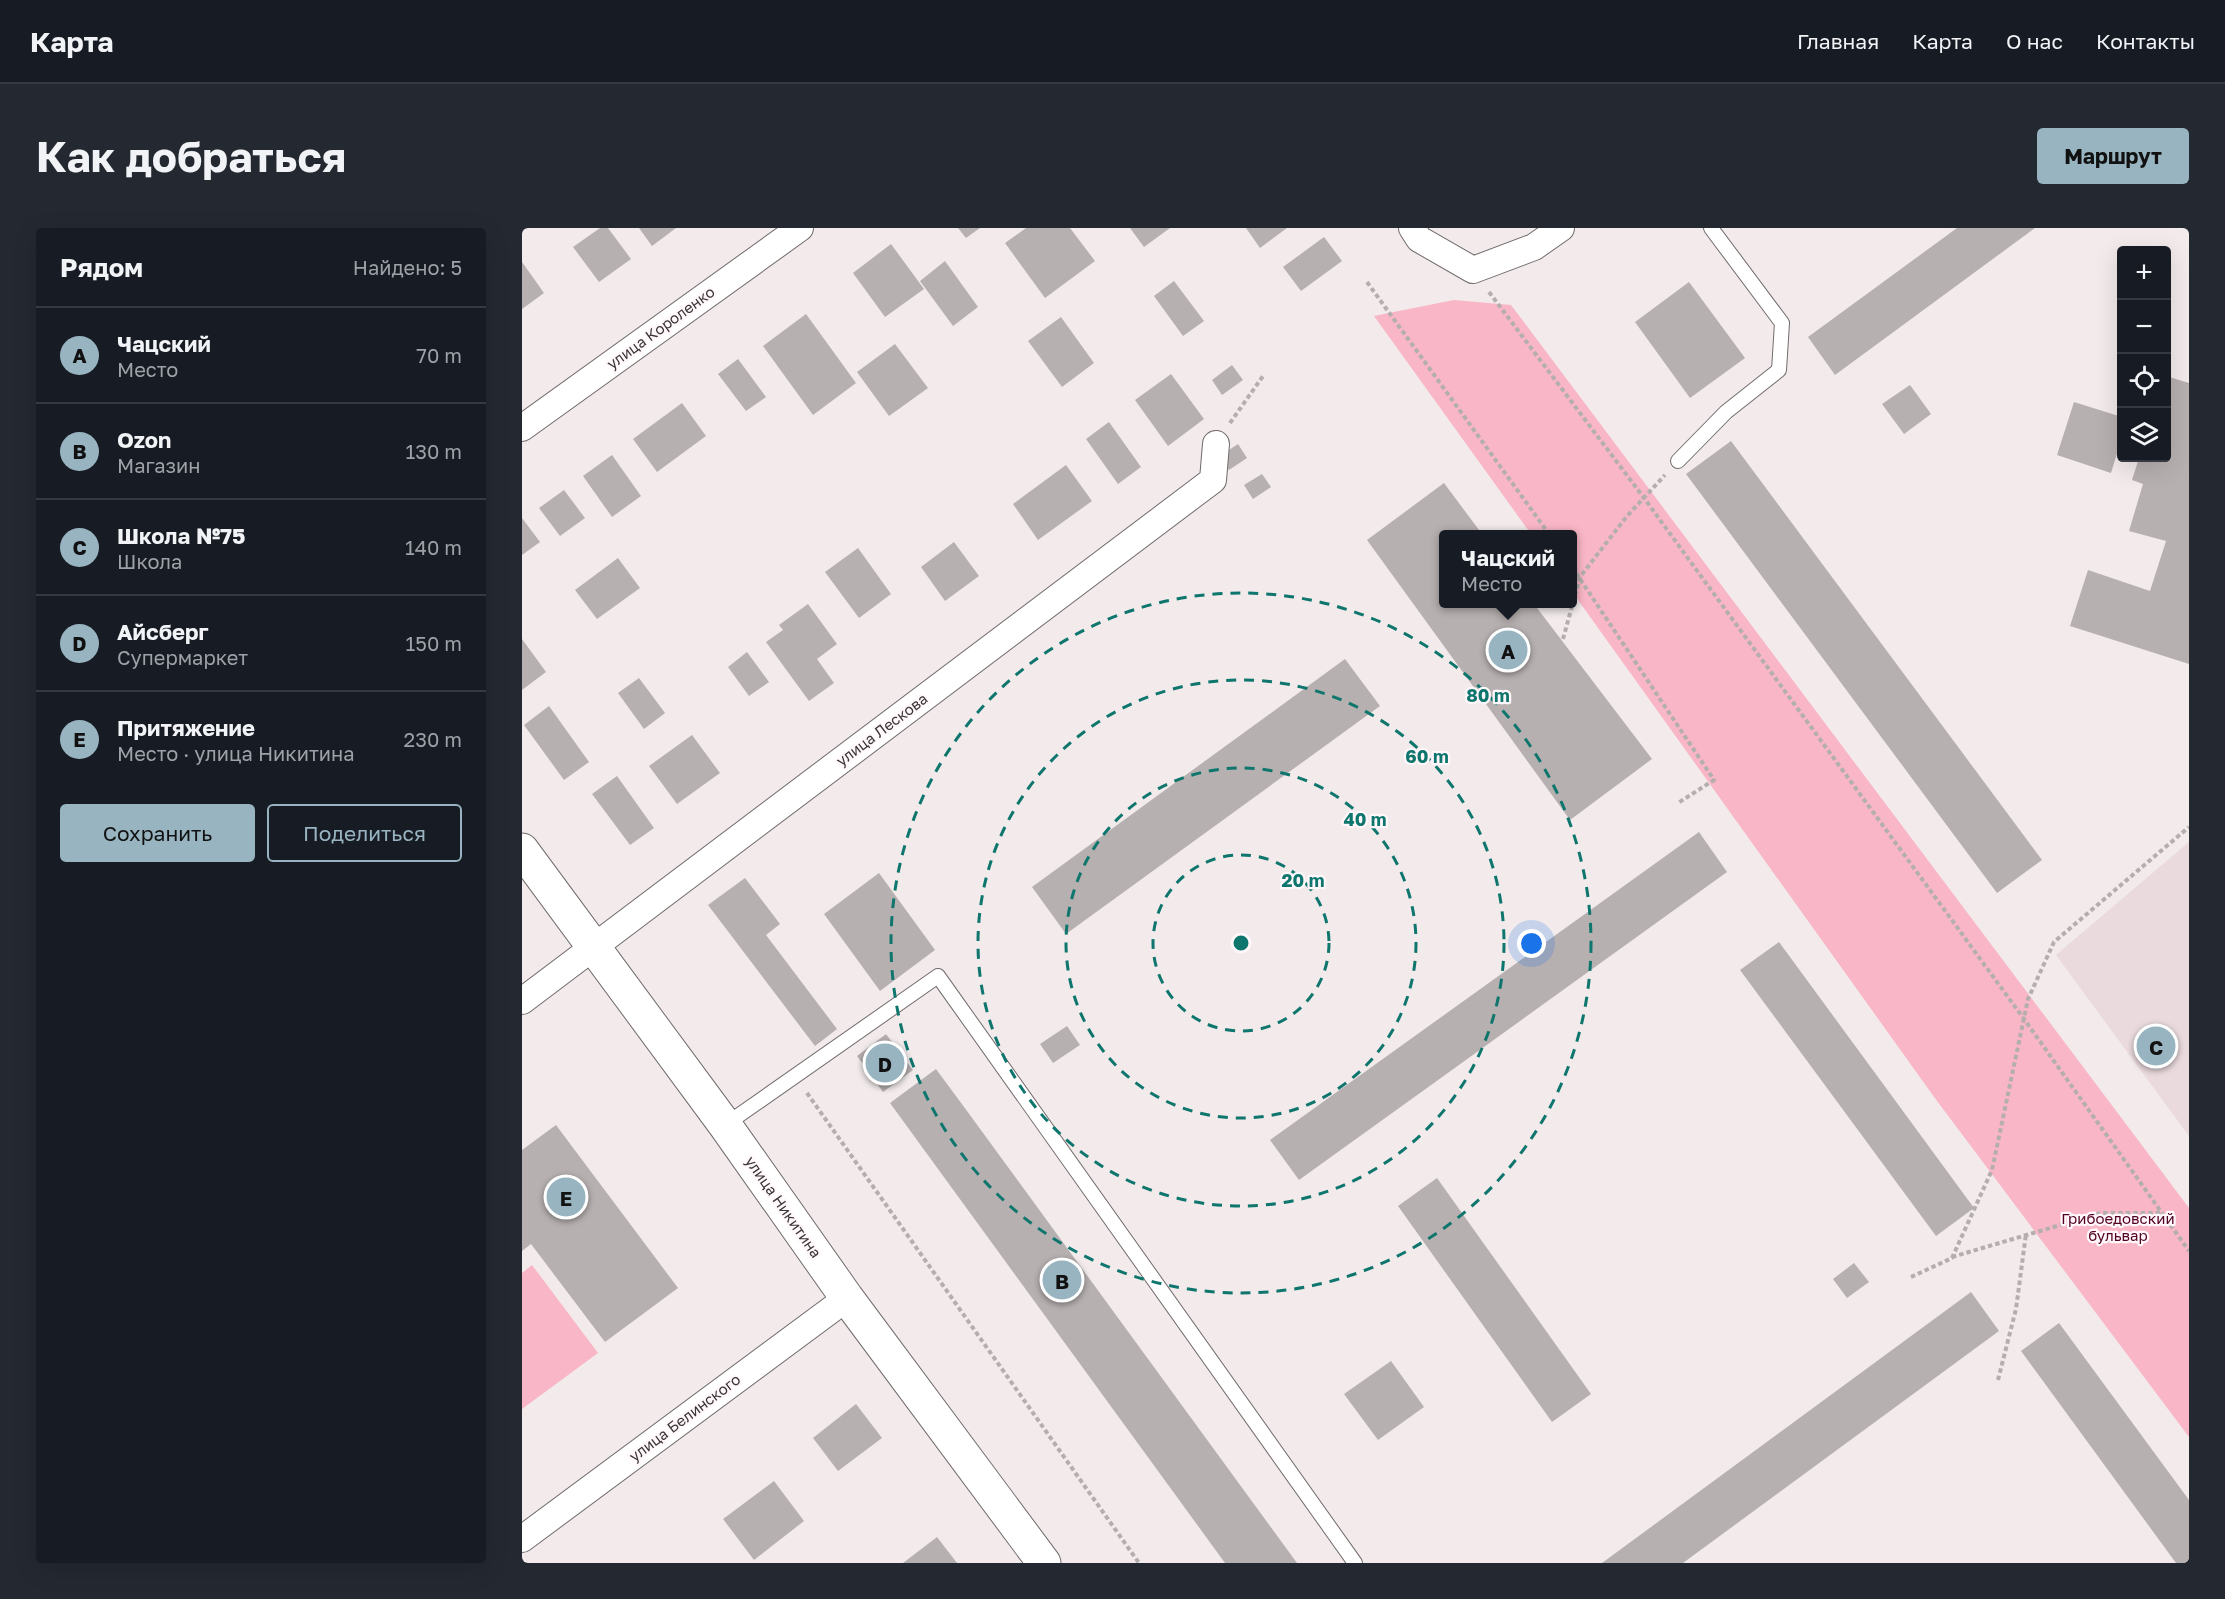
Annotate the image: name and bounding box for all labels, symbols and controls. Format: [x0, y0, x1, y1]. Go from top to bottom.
text: Карта [30, 25, 114, 58]
text: Главная [1797, 28, 1879, 54]
text: Карта [1912, 28, 1973, 54]
text: О нас [2006, 28, 2063, 54]
text: Контакты [2096, 28, 2195, 54]
button: Маршрут [2037, 128, 2189, 184]
text: Как добраться [36, 131, 346, 181]
map controls [2117, 246, 2171, 462]
button: + [2117, 246, 2171, 300]
text: Рядом [60, 252, 143, 283]
text: Найдено: 5 [353, 255, 462, 279]
street label: улица Короленко [603, 282, 718, 372]
button: − [2117, 300, 2171, 354]
text: Чацский [117, 330, 211, 357]
text: A [72, 343, 87, 367]
text: 70 m [416, 343, 462, 367]
button: locate [2117, 354, 2171, 408]
text: Место [117, 357, 178, 381]
button: layers [2117, 408, 2171, 462]
text: Ozon [117, 426, 171, 453]
text: B [72, 439, 87, 463]
text: 130 m [406, 439, 462, 463]
text: Магазин [117, 453, 201, 477]
text: Школа №75 [117, 522, 246, 549]
popup [1439, 530, 1577, 608]
text: C [72, 535, 87, 559]
text: 140 m [405, 535, 462, 559]
text: Чацский [1461, 544, 1555, 571]
text: Школа [117, 549, 182, 573]
text: Место [1461, 571, 1522, 595]
text: Айсберг [117, 618, 209, 645]
pin: A [1488, 628, 1528, 672]
text: D [72, 631, 87, 655]
text: 150 m [406, 631, 462, 655]
text: Супермаркет [117, 645, 248, 669]
text: 80 m [1466, 684, 1510, 706]
street label: улица Лескова [832, 689, 931, 769]
text: Притяжение [117, 714, 255, 741]
text: E [73, 727, 86, 751]
text: 230 m [404, 727, 462, 751]
text: Место · улица Никитина [117, 741, 355, 765]
text: 60 m [1405, 745, 1449, 767]
button: Сохранить [60, 804, 255, 862]
button: Поделиться [267, 804, 462, 862]
text: 40 m [1343, 808, 1387, 830]
text: 20 m [1282, 869, 1324, 891]
your location [1517, 929, 1546, 958]
centre of rings [1231, 933, 1251, 953]
pin: C [2136, 1024, 2176, 1068]
pin: D [866, 1040, 904, 1086]
street label: улица Никитина [742, 1152, 826, 1261]
pin: E [546, 1174, 585, 1220]
park label: Грибоедовский бульвар [2061, 1209, 2175, 1244]
pin: B [1042, 1258, 1082, 1302]
street label: улица Белинского [625, 1370, 744, 1465]

